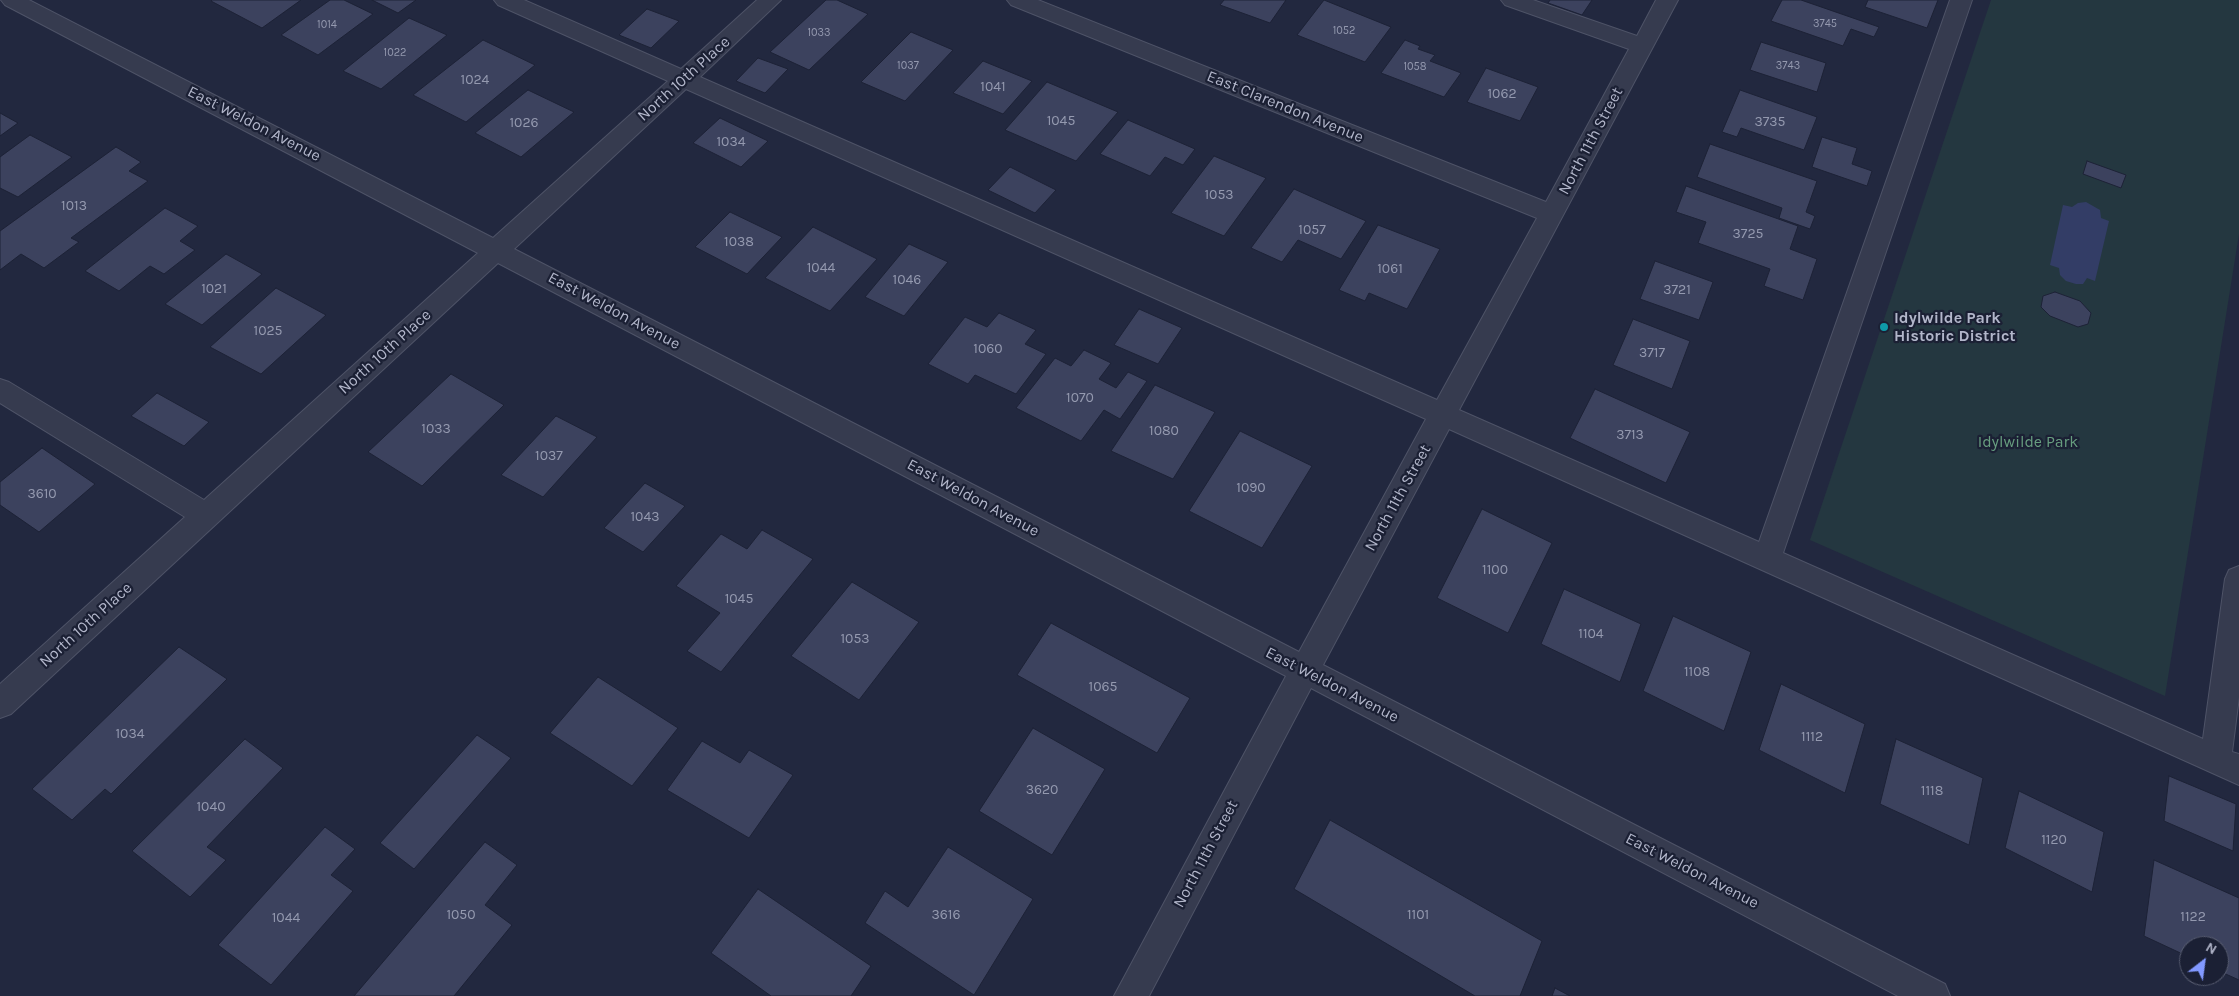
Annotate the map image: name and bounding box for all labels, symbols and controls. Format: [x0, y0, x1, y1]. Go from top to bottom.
house number: 3745 [1813, 17, 1837, 31]
house number: 1014 [317, 18, 337, 32]
house number: 1052 [1333, 24, 1355, 38]
house number: 1033 [807, 26, 831, 40]
street label: North 10th Place [634, 32, 734, 126]
house number: 1022 [384, 46, 406, 60]
house number: 1037 [897, 59, 919, 73]
house number: 3743 [1776, 59, 1800, 73]
house number: 1058 [1403, 60, 1427, 74]
street label: East Clarendon Avenue [1204, 67, 1366, 147]
house number: 1024 [461, 72, 489, 88]
house number: 1041 [980, 79, 1006, 95]
street label: East Weldon Avenue [184, 82, 324, 166]
street label: North 11th Street [1555, 84, 1627, 198]
house number: 1062 [1487, 86, 1517, 102]
house number: 1045 [1047, 113, 1075, 129]
house number: 3735 [1754, 114, 1786, 130]
house number: 1026 [509, 115, 539, 131]
house number: 1034 [716, 134, 746, 150]
house number: 1053 [1204, 187, 1234, 203]
house number: 1013 [61, 198, 87, 214]
house number: 1057 [1298, 222, 1326, 238]
house number: 3725 [1733, 226, 1763, 242]
house number: 1038 [724, 234, 754, 250]
house number: 1044 [807, 260, 835, 276]
house number: 1061 [1377, 261, 1403, 277]
street label: East Weldon Avenue [545, 268, 683, 354]
house number: 1046 [893, 272, 921, 288]
house number: 1021 [201, 281, 227, 297]
house number: 3721 [1663, 282, 1691, 298]
street label: North 10th Place [335, 305, 435, 399]
place label: Idylwilde Park Historic District [1894, 308, 2016, 346]
marker: Idylwilde Park Historic District [1878, 321, 1890, 333]
house number: 1025 [254, 323, 282, 339]
house number: 1060 [973, 341, 1003, 357]
house number: 3717 [1639, 345, 1665, 361]
house number: 1070 [1066, 390, 1094, 406]
house number: 1033 [421, 421, 451, 437]
house number: 1080 [1149, 423, 1179, 439]
house number: 3713 [1616, 427, 1644, 443]
park label: Idylwilde Park [1978, 432, 2078, 452]
street label: North 11th Street [1361, 441, 1435, 555]
house number: 1037 [535, 448, 563, 464]
street label: East Weldon Avenue [904, 455, 1042, 541]
house number: 1090 [1236, 480, 1266, 496]
house number: 3610 [27, 486, 57, 502]
house number: 1043 [630, 509, 660, 525]
house number: 1100 [1482, 562, 1508, 578]
street label: North 10th Place [36, 578, 136, 672]
house number: 1045 [725, 591, 753, 607]
house number: 1104 [1578, 626, 1604, 642]
house number: 1053 [840, 631, 870, 647]
street label: East Weldon Avenue [1262, 643, 1402, 727]
house number: 1108 [1684, 664, 1710, 680]
house number: 1065 [1089, 679, 1117, 695]
house number: 1034 [115, 726, 145, 742]
house number: 1112 [1801, 729, 1823, 745]
house number: 3620 [1026, 782, 1058, 798]
house number: 1118 [1921, 783, 1943, 799]
street label: North 11th Street [1170, 797, 1242, 911]
house number: 1040 [196, 799, 226, 815]
street label: East Weldon Avenue [1622, 829, 1762, 913]
house number: 1120 [2041, 832, 2067, 848]
house number: 1050 [446, 907, 476, 923]
house number: 3616 [932, 907, 960, 923]
house number: 1101 [1407, 907, 1429, 923]
house number: 1122 [2180, 909, 2206, 925]
house number: 1044 [272, 910, 300, 926]
north arrow [2179, 936, 2229, 986]
text: N [2203, 939, 2220, 958]

